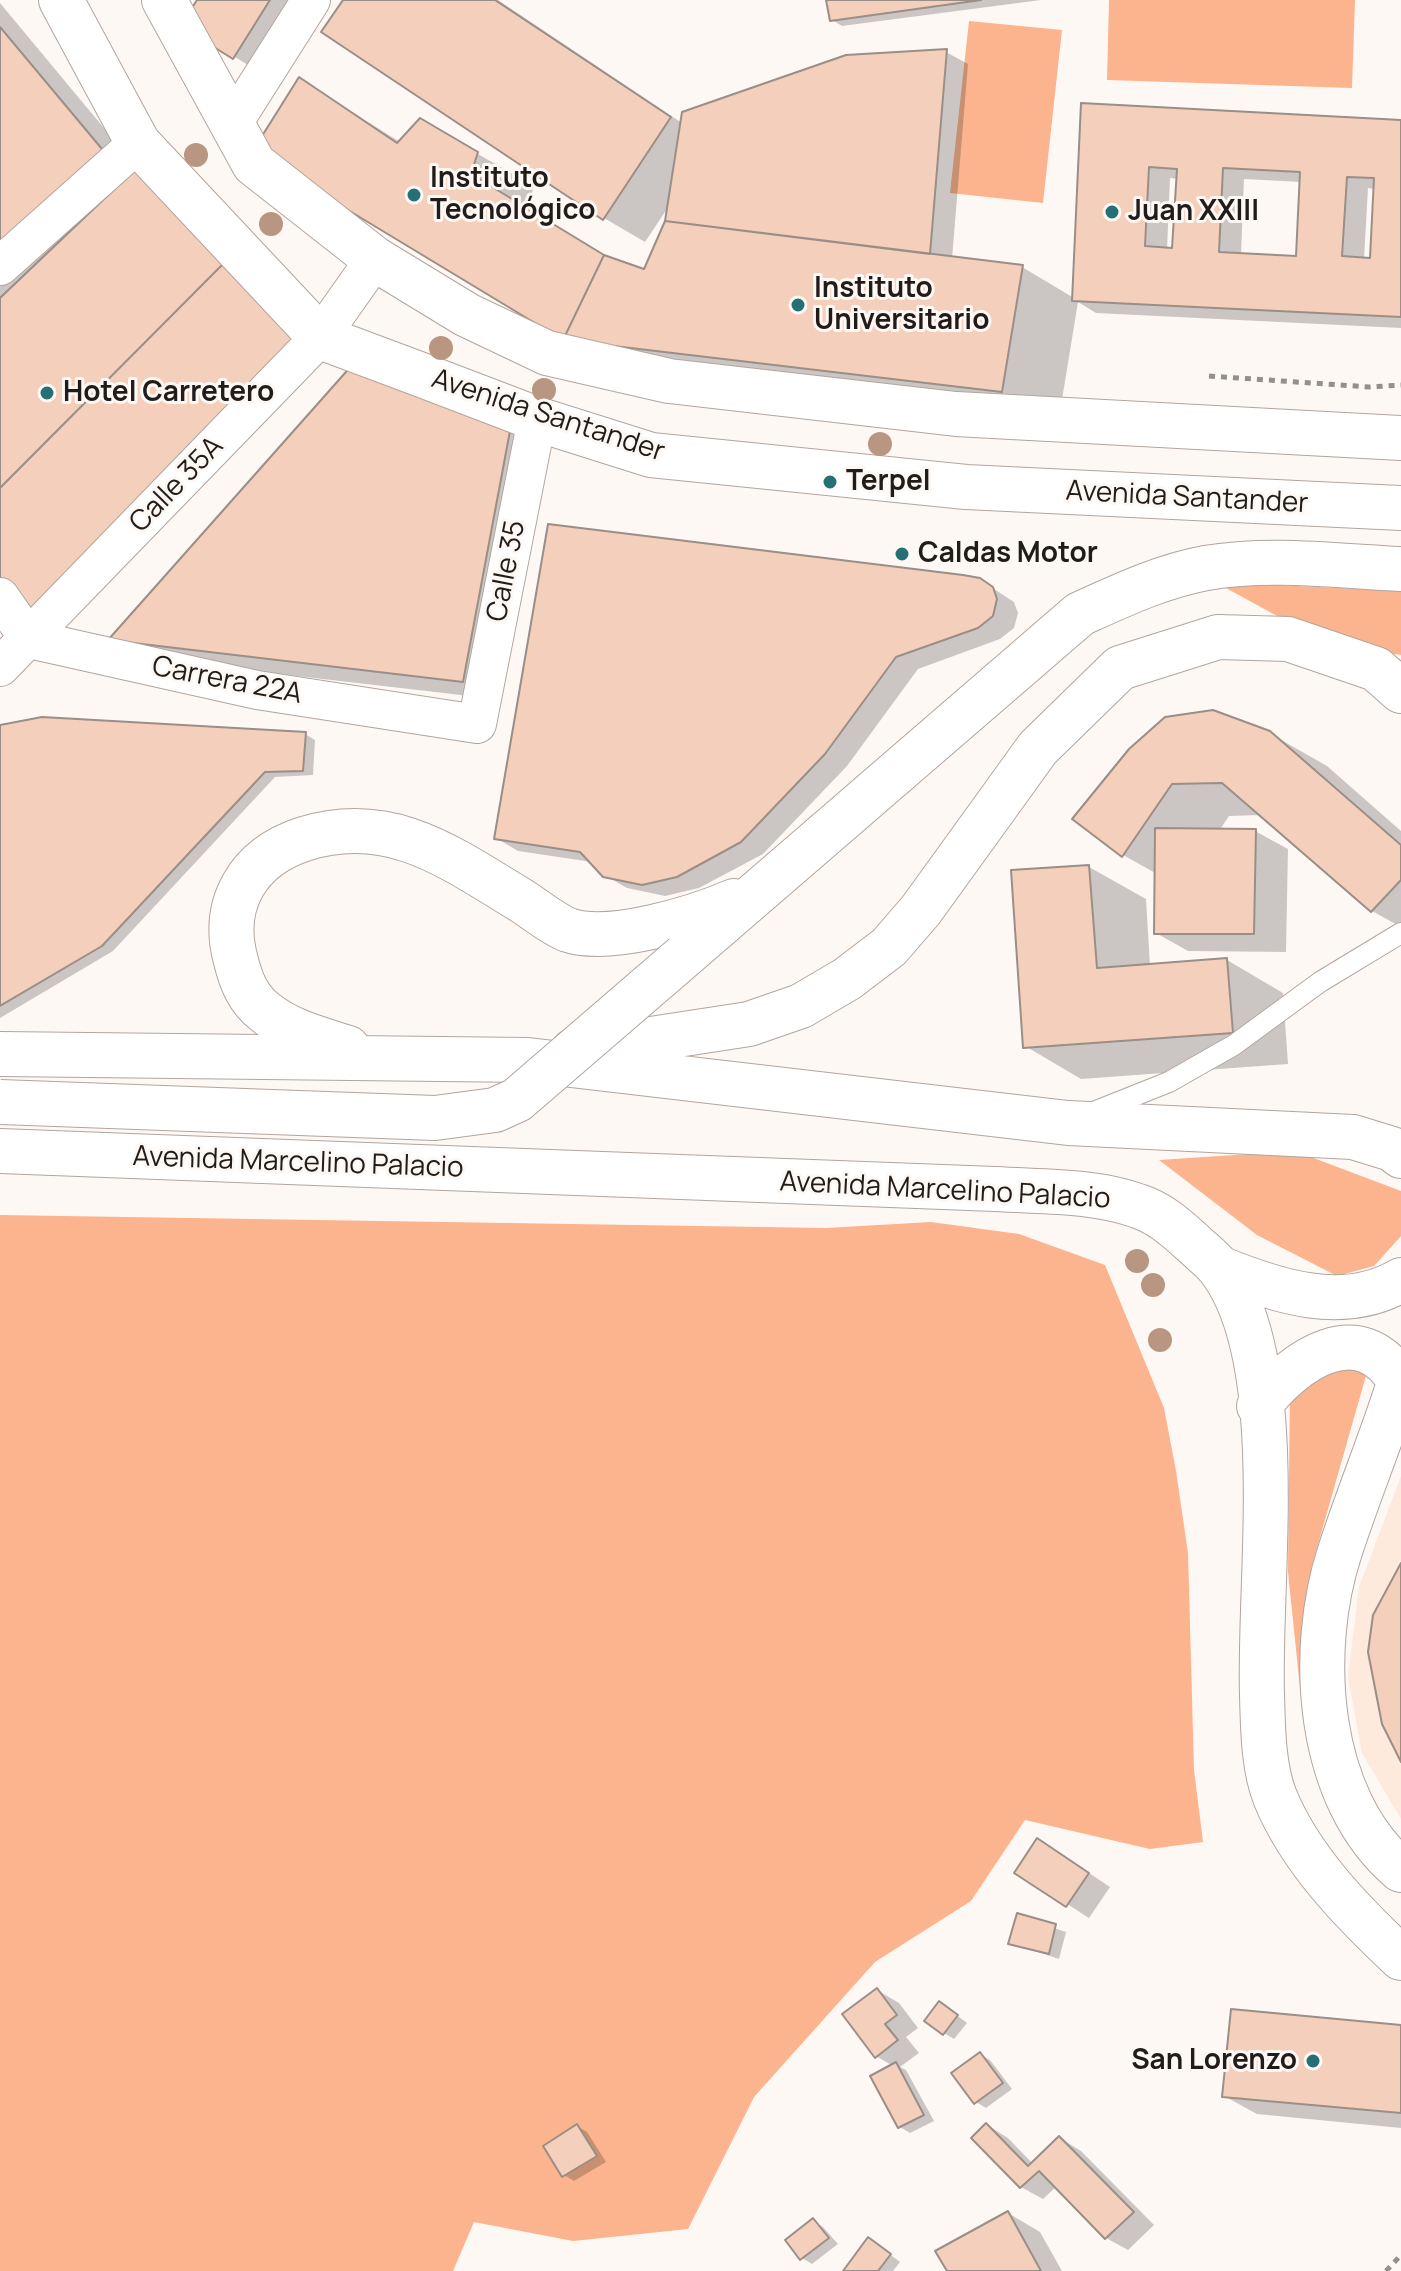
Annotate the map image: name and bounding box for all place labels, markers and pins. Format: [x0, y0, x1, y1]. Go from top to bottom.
place label: Instituto Tecnológico [430, 162, 596, 228]
marker: Instituto Tecnológico [405, 186, 423, 204]
place label: Juan XXIII [1128, 195, 1259, 229]
marker: Juan XXIII [1103, 203, 1121, 221]
place label: Instituto Universitario [814, 272, 990, 338]
marker: Instituto Universitario [789, 296, 807, 314]
place label: Hotel Carretero [63, 376, 274, 410]
marker: Hotel Carretero [38, 384, 56, 402]
place label: Terpel [846, 465, 931, 499]
marker: Terpel [821, 473, 839, 491]
place label: Caldas Motor [918, 537, 1098, 571]
marker: Caldas Motor [893, 545, 911, 563]
place label: San Lorenzo [1131, 2044, 1297, 2078]
marker: San Lorenzo [1304, 2052, 1322, 2070]

